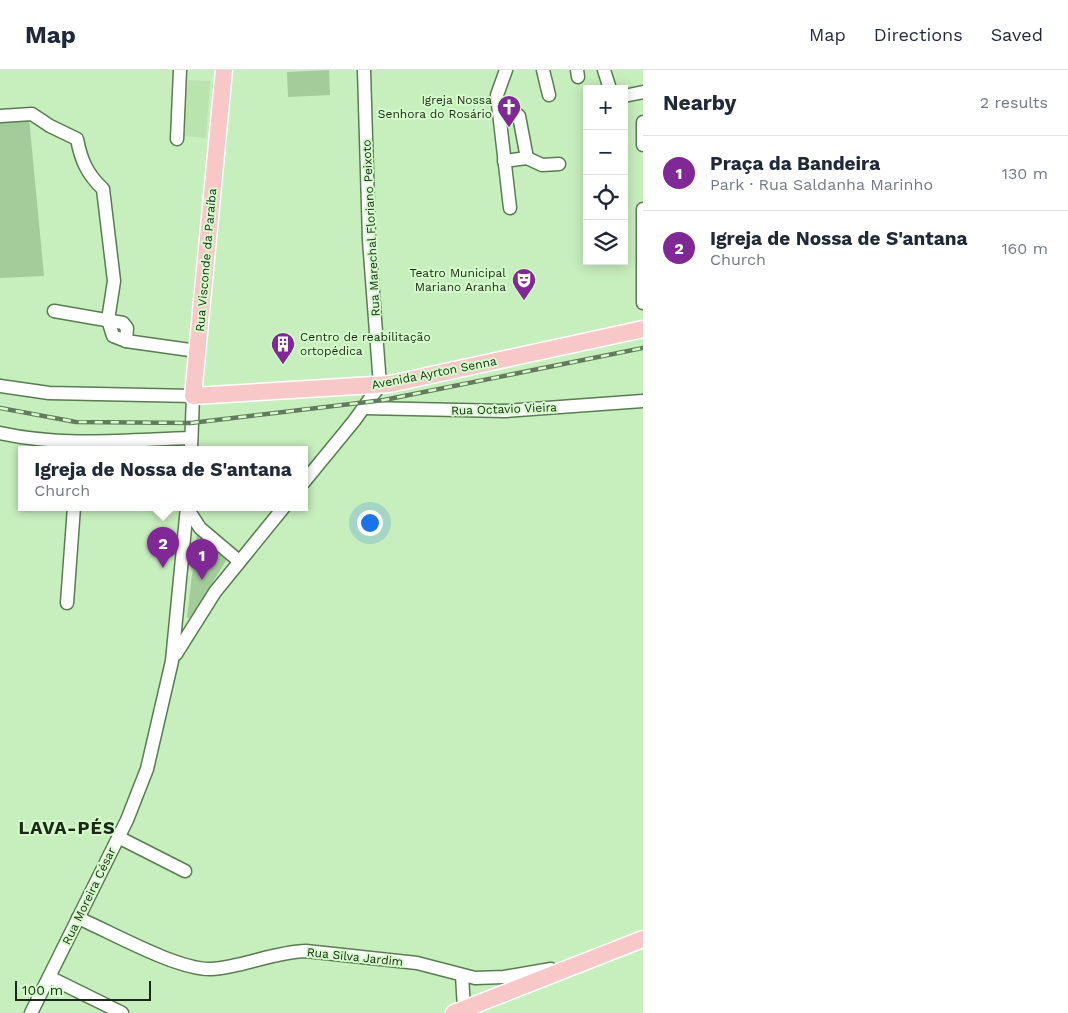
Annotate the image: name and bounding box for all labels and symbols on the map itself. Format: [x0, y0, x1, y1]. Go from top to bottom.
place label: Igreja Nossa Senhora do Rosário [378, 93, 492, 121]
church icon: Igreja Nossa Senhora do Rosário [496, 94, 522, 128]
street label: Rua Marechal Floriano Peixoto [359, 139, 383, 317]
street label: Rua Visconde da Paraíba [193, 188, 219, 332]
place label: Teatro Municipal Mariano Aranha [409, 266, 506, 294]
theatre icon: Teatro Municipal Mariano Aranha [511, 267, 537, 301]
place label: Centro de reabilitação ortopédica [300, 330, 431, 358]
building icon: Centro de reabilitação ortopédica [270, 331, 296, 365]
street label: Avenida Ayrton Senna [370, 354, 498, 392]
street label: Rua Octavio Vieira [451, 400, 557, 418]
your location [357, 510, 383, 536]
pin: 2 [147, 527, 179, 568]
pin: 1 [186, 539, 218, 580]
district label: LAVA-PÉS [18, 817, 116, 838]
street label: Rua Moreira César [59, 845, 119, 947]
street label: Rua Silva Jardim [306, 945, 404, 969]
scale bar [15, 978, 151, 1001]

